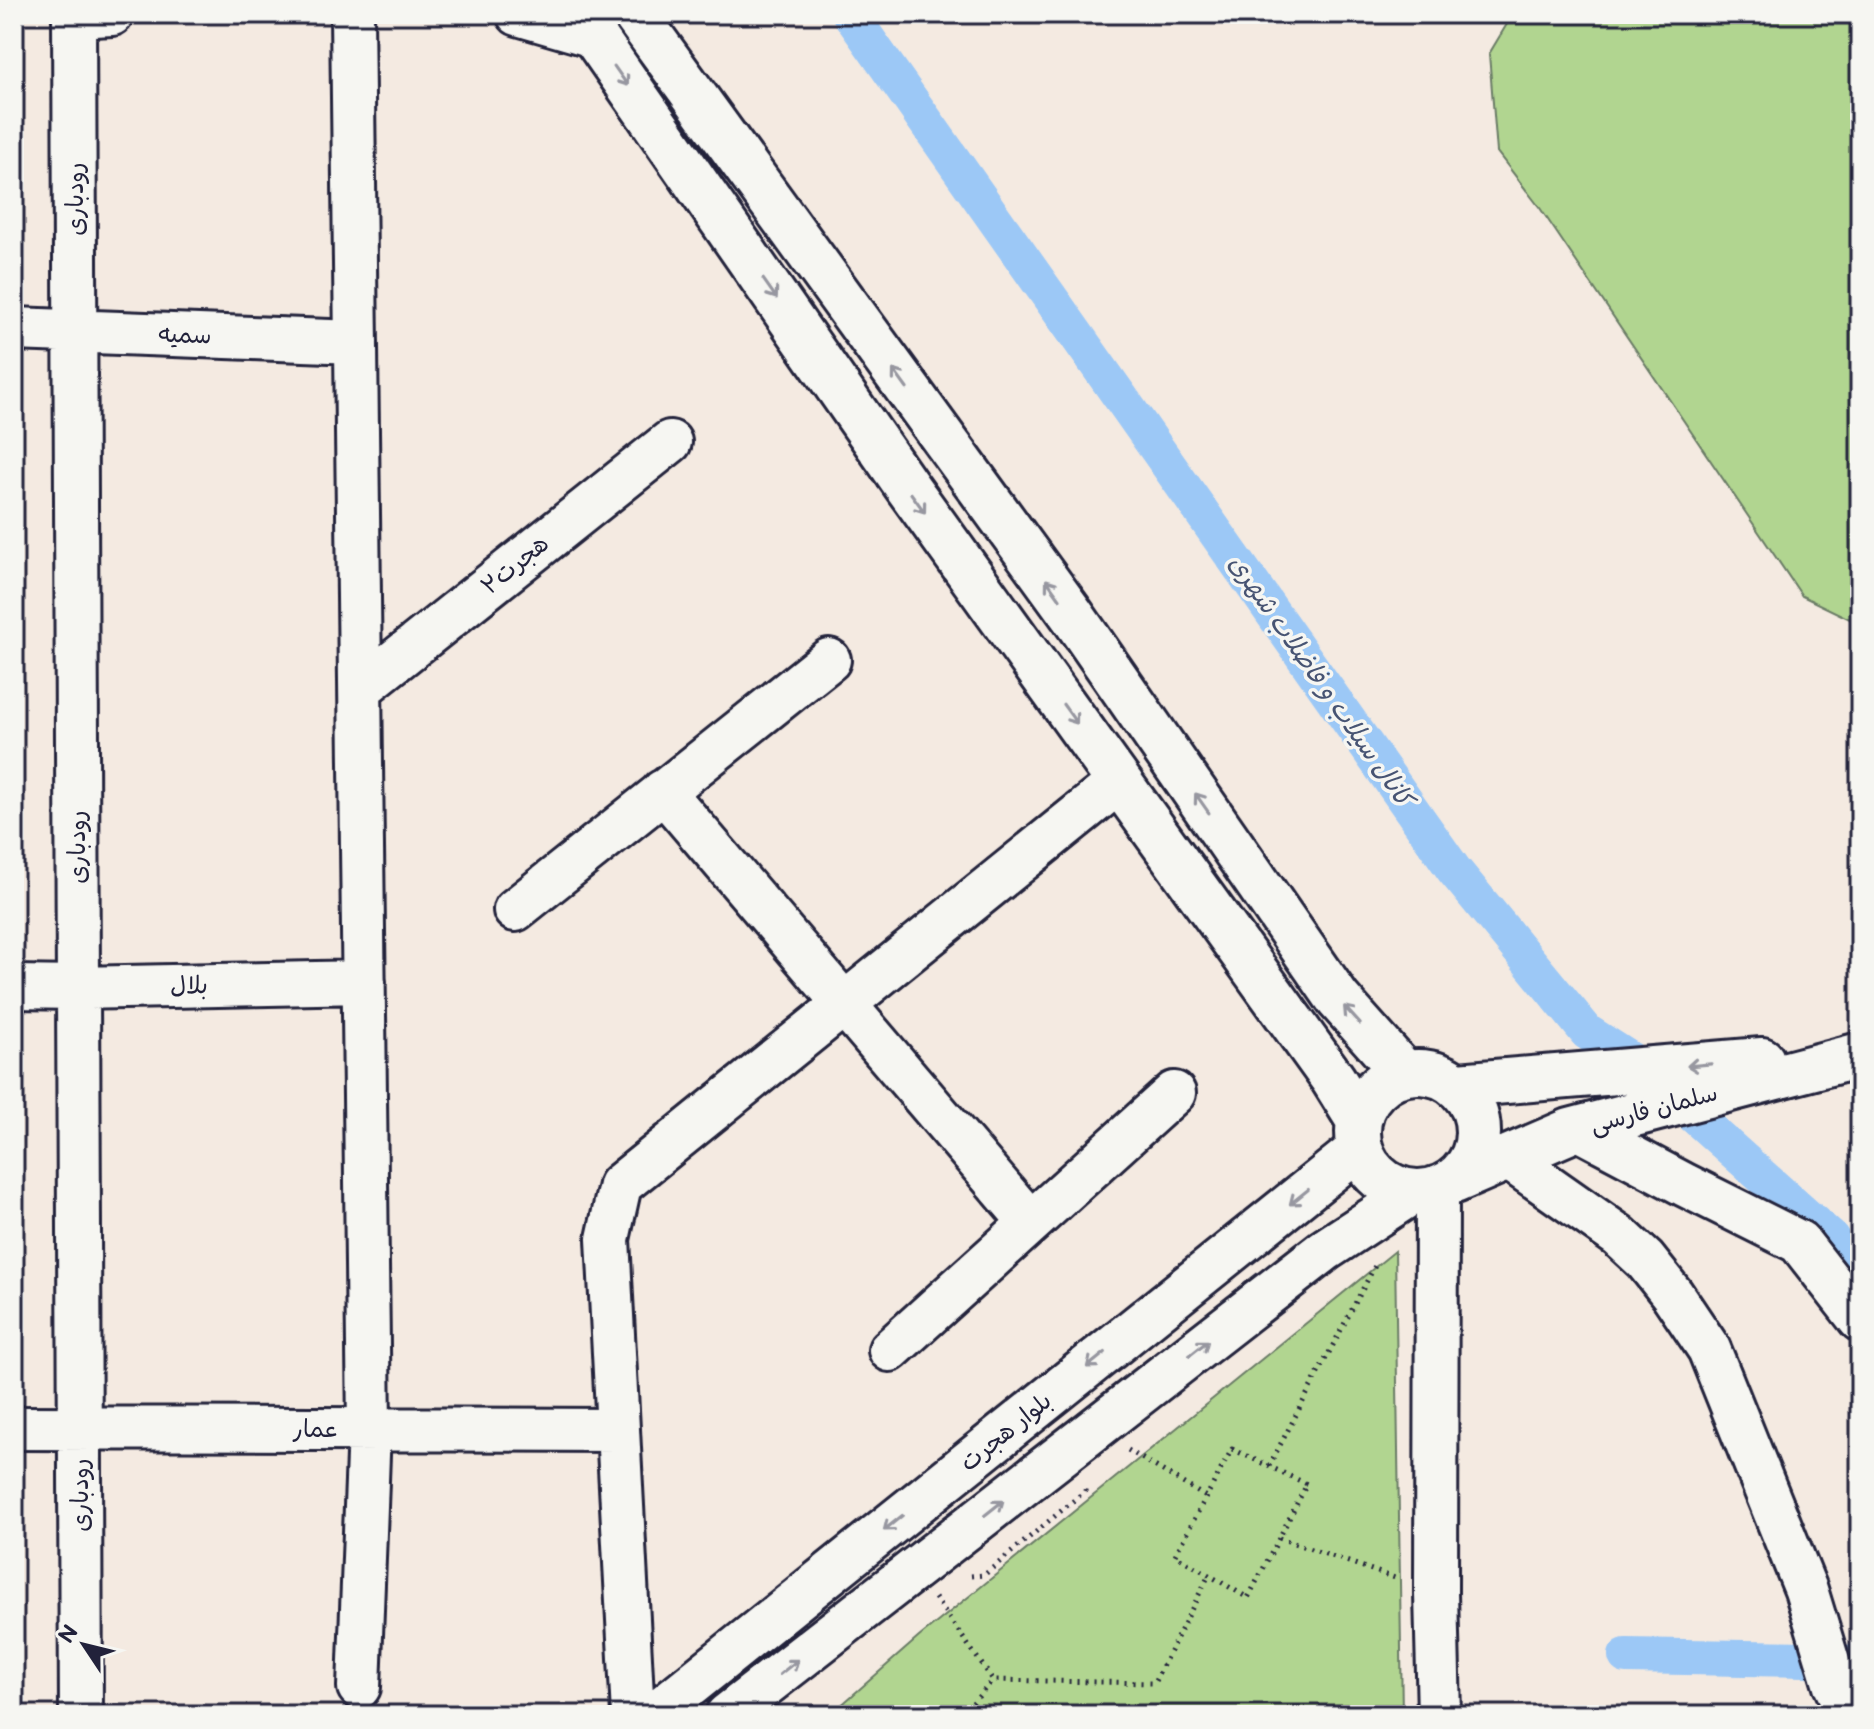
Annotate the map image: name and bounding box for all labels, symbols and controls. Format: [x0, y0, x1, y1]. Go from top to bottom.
one-way arrow [613, 64, 629, 86]
street label: رودباری [61, 162, 90, 236]
one-way arrow [762, 278, 778, 300]
street label: سمیه [158, 320, 212, 350]
one-way arrow [892, 369, 909, 390]
one-way arrow [910, 491, 926, 513]
street label: هجرت۲ [475, 529, 555, 601]
water label: کانال سیلاب و فاضلاب شهری [1221, 549, 1422, 817]
one-way arrow [1045, 579, 1062, 600]
one-way arrow [1062, 702, 1078, 724]
one-way arrow [1194, 792, 1210, 814]
street label: رودباری [63, 810, 92, 884]
street label: بلال [170, 971, 208, 1001]
one-way arrow [1343, 1005, 1361, 1025]
one-way arrow [1686, 1058, 1712, 1073]
street label: سلمان فارسی [1587, 1078, 1721, 1140]
one-way arrow [1289, 1188, 1310, 1206]
one-way arrow [1188, 1339, 1209, 1357]
one-way arrow [1086, 1351, 1107, 1369]
street label: بلوار هجرت [954, 1386, 1058, 1478]
street label: عمار [292, 1415, 339, 1444]
street label: رودباری [66, 1458, 95, 1532]
one-way arrow [983, 1499, 1004, 1516]
one-way arrow [883, 1514, 904, 1531]
north arrow [44, 1605, 124, 1685]
text: N [53, 1620, 85, 1649]
one-way arrow [778, 1659, 799, 1676]

